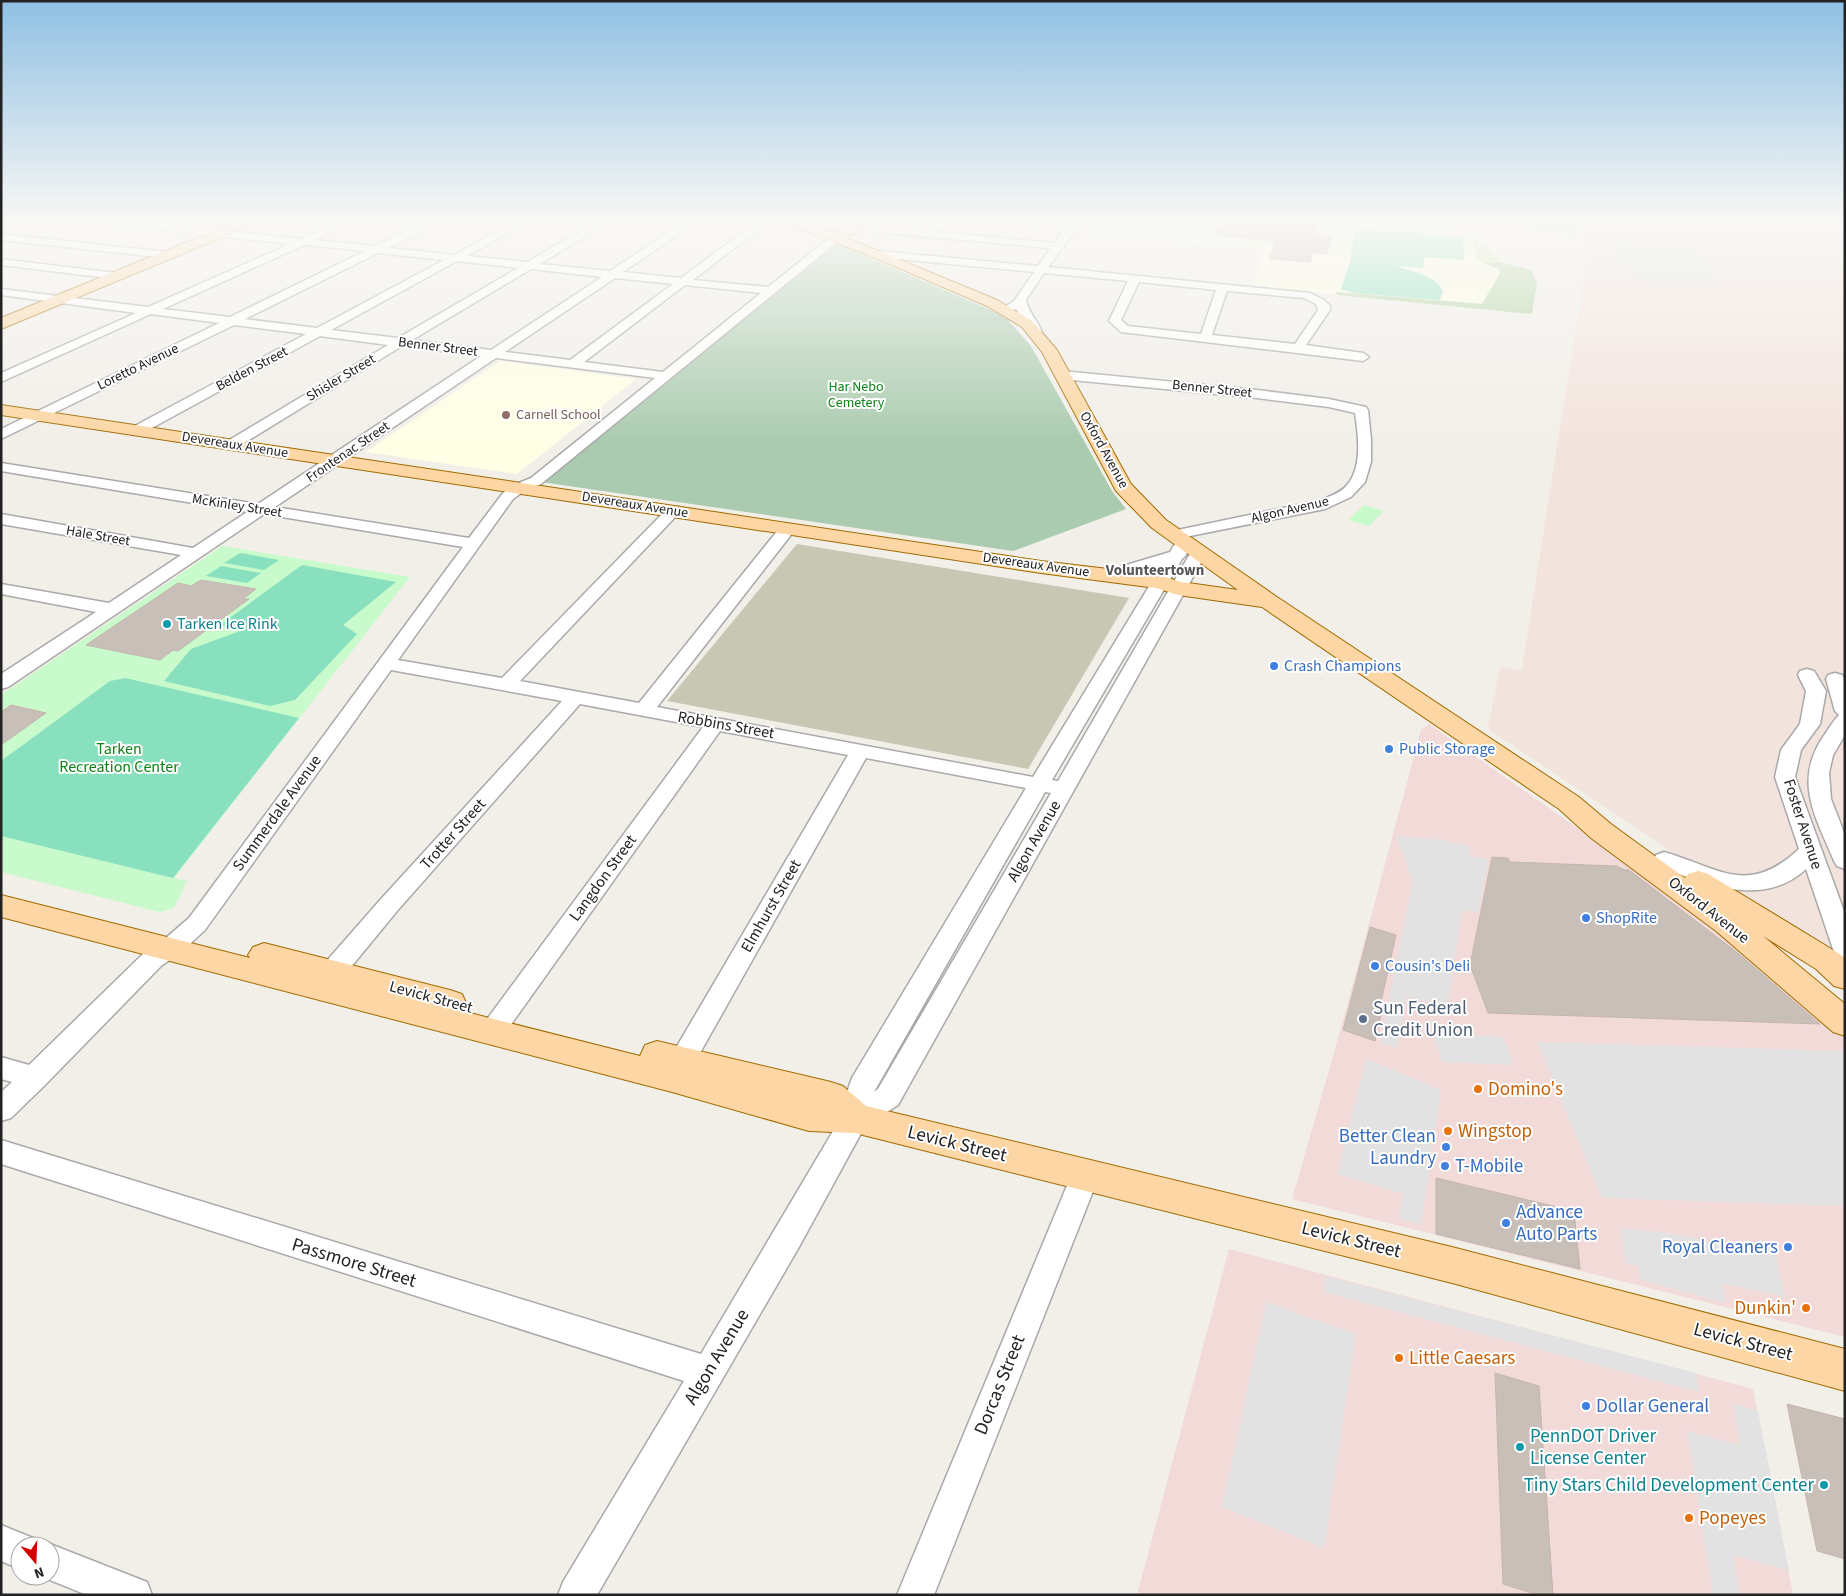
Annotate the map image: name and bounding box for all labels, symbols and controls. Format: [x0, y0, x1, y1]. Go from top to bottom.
street label: Benner Street [397, 332, 479, 362]
street label: Loretto Avenue [94, 339, 182, 395]
street label: Belden Street [212, 342, 292, 396]
street label: Shisler Street [303, 349, 380, 407]
street label: Benner Street [1171, 375, 1253, 403]
park label: Har Nebo Cemetery [828, 377, 885, 413]
place label: Carnell School [516, 405, 601, 425]
street label: Oxford Avenue [1075, 408, 1133, 492]
marker: Carnell School [500, 409, 512, 421]
street label: Frontenac Street [302, 416, 394, 487]
street label: Devereaux Avenue [180, 427, 290, 463]
street label: Devereaux Avenue [580, 487, 690, 523]
street label: McKinley Street [191, 489, 284, 523]
street label: Algon Avenue [1249, 491, 1331, 529]
street label: Hale Street [64, 521, 132, 552]
street label: Devereaux Avenue [981, 548, 1091, 582]
district label: Volunteertown [1105, 560, 1204, 581]
place label: Tarken Ice Rink [177, 613, 278, 635]
marker: Tarken Ice Rink [161, 618, 173, 630]
place label: Crash Champions [1284, 655, 1401, 677]
marker: Crash Champions [1268, 660, 1280, 672]
street label: Robbins Street [676, 706, 777, 744]
park label: Tarken Recreation Center [59, 738, 179, 778]
place label: Public Storage [1399, 738, 1495, 760]
marker: Public Storage [1383, 743, 1395, 755]
street label: Summerdale Avenue [227, 750, 327, 876]
street label: Foster Avenue [1778, 776, 1828, 872]
street label: Trotter Street [415, 793, 491, 874]
street label: Algon Avenue [1002, 796, 1066, 886]
street label: Langdon Street [564, 830, 642, 926]
street label: Elmhurst Street [736, 855, 807, 956]
street label: Oxford Avenue [1664, 871, 1754, 949]
place label: ShopRite [1596, 907, 1657, 929]
marker: ShopRite [1580, 912, 1592, 924]
place label: Cousin's Deli [1385, 955, 1470, 977]
marker: Cousin's Deli [1369, 960, 1381, 972]
street label: Levick Street [387, 975, 476, 1019]
place label: Sun Federal Credit Union [1373, 995, 1473, 1044]
marker: Sun Federal Credit Union [1357, 1013, 1369, 1025]
place label: Domino's [1488, 1076, 1563, 1103]
marker: Domino's [1472, 1083, 1484, 1095]
place label: Wingstop [1458, 1118, 1532, 1145]
street label: Levick Street [904, 1119, 1010, 1170]
place label: Better Clean Laundry [1339, 1123, 1436, 1172]
marker: Wingstop [1442, 1125, 1454, 1137]
marker: Better Clean Laundry [1440, 1141, 1452, 1153]
place label: T-Mobile [1455, 1153, 1523, 1180]
marker: T-Mobile [1439, 1160, 1451, 1172]
place label: Advance Auto Parts [1516, 1199, 1597, 1248]
street label: Levick Street [1298, 1215, 1404, 1266]
marker: Advance Auto Parts [1500, 1217, 1512, 1229]
street label: Passmore Street [288, 1231, 420, 1295]
place label: Royal Cleaners [1662, 1234, 1778, 1261]
marker: Royal Cleaners [1782, 1241, 1794, 1253]
place label: Dunkin' [1734, 1295, 1796, 1322]
marker: Dunkin' [1800, 1302, 1812, 1314]
street label: Algon Avenue [678, 1304, 756, 1410]
street label: Levick Street [1690, 1316, 1796, 1368]
street label: Dorcas Street [968, 1330, 1033, 1439]
place label: Little Caesars [1409, 1345, 1515, 1372]
marker: Little Caesars [1393, 1352, 1405, 1364]
place label: Dollar General [1596, 1393, 1709, 1420]
marker: Dollar General [1580, 1400, 1592, 1412]
place label: PennDOT Driver License Center [1530, 1423, 1657, 1472]
marker: PennDOT Driver License Center [1514, 1441, 1526, 1453]
place label: Tiny Stars Child Development Center [1524, 1472, 1814, 1499]
marker: Tiny Stars Child Development Center [1818, 1479, 1830, 1491]
place label: Popeyes [1699, 1505, 1766, 1532]
marker: Popeyes [1683, 1512, 1695, 1524]
north arrow [10, 1536, 60, 1586]
text: N [31, 1561, 47, 1583]

